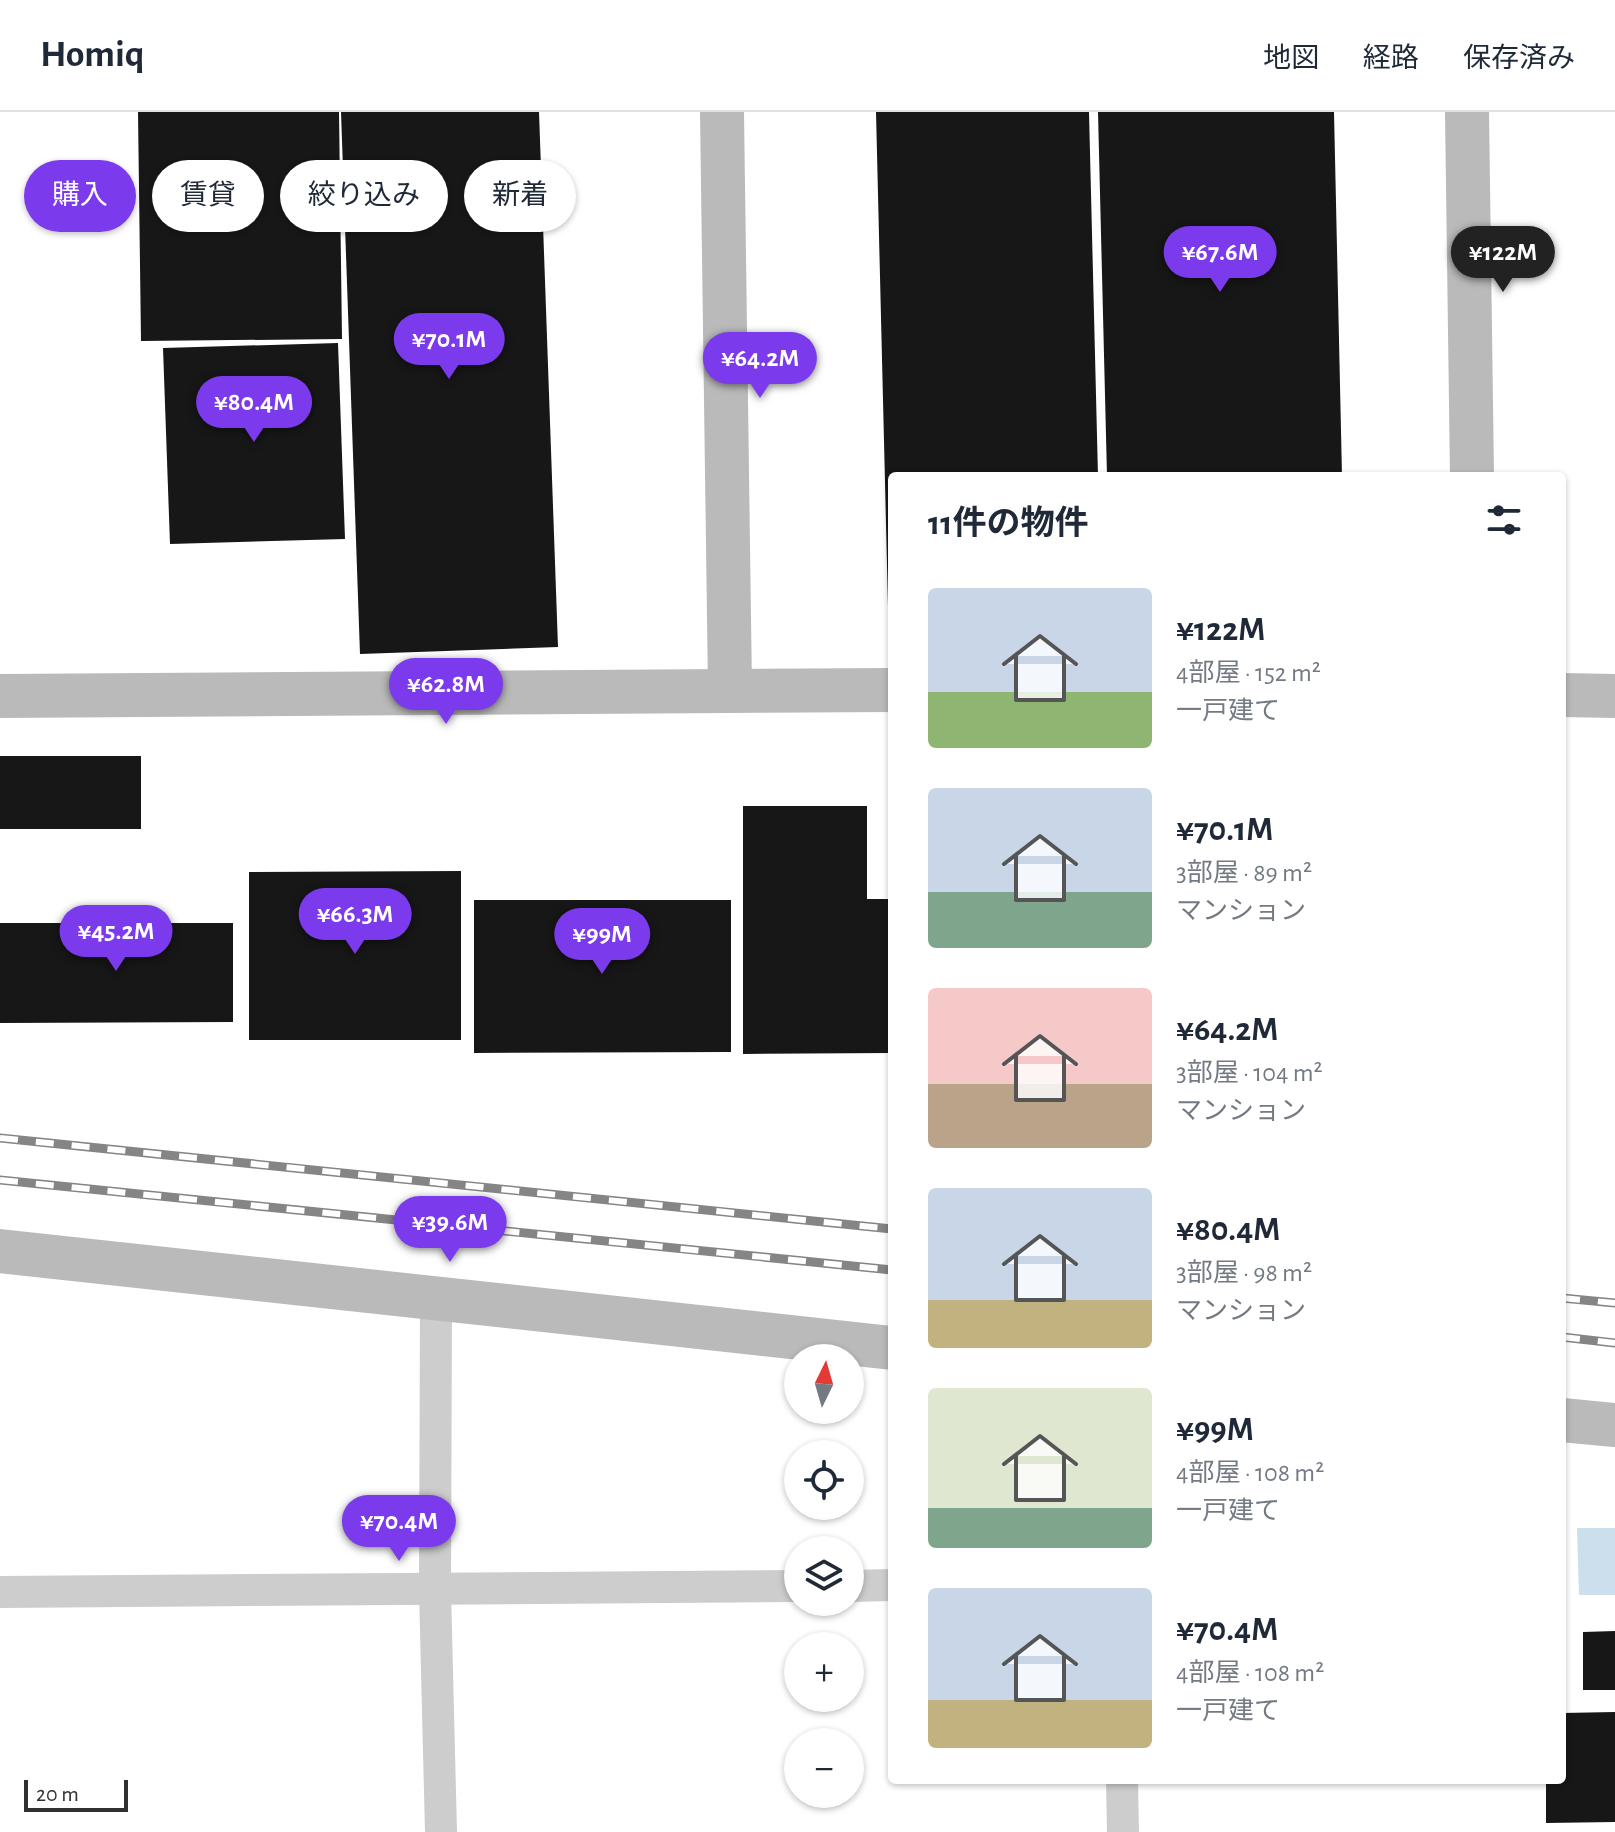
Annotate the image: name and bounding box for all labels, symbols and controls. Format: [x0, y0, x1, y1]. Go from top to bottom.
text: Homiq [40, 36, 145, 74]
text: 地図 [1263, 45, 1319, 73]
text: 経路 [1363, 45, 1419, 73]
text: 保存済み [1463, 45, 1575, 73]
chip: 購入 [24, 160, 136, 232]
chip: 賃貸 [152, 160, 264, 232]
chip: 絞り込み [280, 160, 448, 232]
chip: 新着 [464, 160, 576, 232]
pin: ¥67.6M [1155, 226, 1285, 294]
pin: ¥122M [1447, 226, 1559, 294]
text: ¥67.6M [1182, 239, 1258, 265]
text: ¥122M [1469, 239, 1537, 265]
pin: ¥70.1M [384, 313, 514, 381]
text: ¥70.1M [412, 326, 486, 352]
pin: ¥64.2M [695, 332, 825, 400]
text: ¥64.2M [721, 345, 799, 371]
pin: ¥80.4M [189, 376, 319, 444]
text: ¥80.4M [214, 389, 294, 415]
icon: filters [1482, 498, 1526, 542]
text: 11件の物件 [928, 507, 1088, 541]
text: ¥122M [1176, 613, 1265, 647]
icon: home [992, 620, 1088, 716]
pin: ¥62.8M [381, 658, 511, 726]
text: 4部屋 · 152 m² [1176, 660, 1321, 686]
text: ¥62.8M [407, 671, 485, 697]
text: 一戸建て [1176, 698, 1280, 724]
text: ¥70.1M [1176, 813, 1273, 847]
icon: home [992, 820, 1088, 916]
text: 3部屋 · 89 m² [1176, 860, 1312, 886]
pin: ¥66.3M [290, 888, 420, 956]
text: マンション [1176, 898, 1306, 924]
text: ¥66.3M [317, 901, 393, 927]
pin: ¥45.2M [51, 905, 181, 973]
pin: ¥99M [555, 908, 649, 976]
text: ¥45.2M [78, 918, 154, 944]
text: ¥99M [572, 921, 632, 947]
text: ¥64.2M [1176, 1013, 1278, 1047]
icon: home [992, 1020, 1088, 1116]
text: 3部屋 · 104 m² [1176, 1060, 1323, 1086]
text: マンション [1176, 1098, 1306, 1124]
pin: ¥39.6M [385, 1196, 515, 1264]
text: ¥39.6M [412, 1209, 488, 1235]
text: ¥80.4M [1176, 1213, 1280, 1247]
icon: home [992, 1220, 1088, 1316]
text: 3部屋 · 98 m² [1176, 1260, 1312, 1286]
text: マンション [1176, 1298, 1306, 1324]
north arrow [784, 1344, 864, 1424]
map controls [784, 1344, 864, 1808]
text: ¥99M [1176, 1413, 1254, 1447]
icon: home [992, 1420, 1088, 1516]
button: locate [784, 1440, 864, 1520]
text: 4部屋 · 108 m² [1176, 1460, 1324, 1486]
pin: ¥70.4M [334, 1495, 464, 1563]
text: 一戸建て [1176, 1498, 1280, 1524]
text: ¥70.4M [360, 1508, 438, 1534]
button: layers [784, 1536, 864, 1616]
text: ¥70.4M [1176, 1613, 1278, 1647]
icon: home [992, 1620, 1088, 1716]
button: + [784, 1632, 864, 1712]
text: 4部屋 · 108 m² [1176, 1660, 1324, 1686]
text: 一戸建て [1176, 1698, 1280, 1724]
button: − [784, 1728, 864, 1808]
scale bar [24, 1776, 128, 1812]
text: 20 m [36, 1783, 79, 1805]

